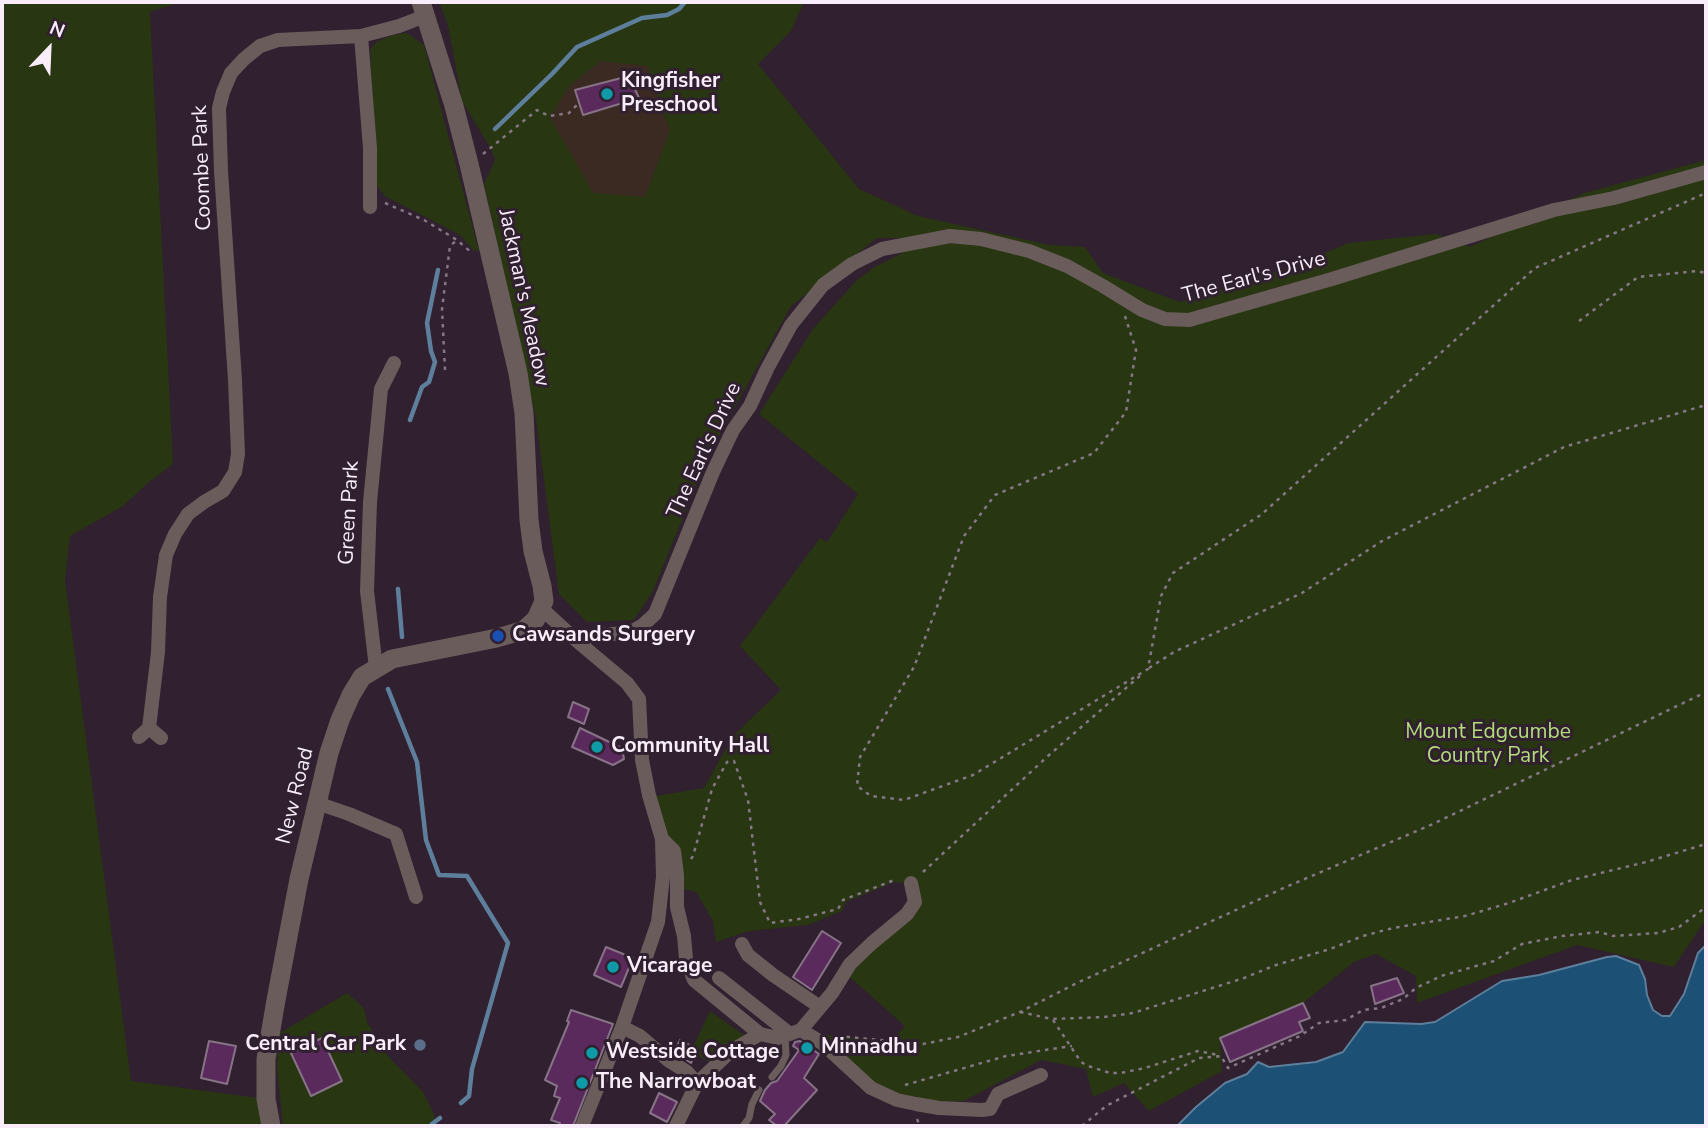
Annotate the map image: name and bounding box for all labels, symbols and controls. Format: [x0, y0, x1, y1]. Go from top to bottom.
north arrow [14, 14, 84, 84]
text: N [46, 15, 69, 44]
place label: Kingfisher Preschool [621, 69, 720, 119]
marker: Kingfisher Preschool [599, 86, 615, 102]
street label: Coombe Park [188, 105, 218, 231]
street label: Jackman's Meadow [492, 207, 554, 389]
street label: The Earl's Drive [1180, 247, 1328, 309]
street label: The Earl's Drive [662, 379, 748, 523]
street label: Green Park [335, 460, 365, 566]
place label: Cawsands Surgery [512, 623, 695, 649]
marker: Cawsands Surgery [490, 628, 506, 644]
park label: Mount Edgcumbe Country Park [1405, 720, 1571, 770]
place label: Community Hall [611, 734, 769, 760]
marker: Community Hall [589, 739, 605, 755]
street label: New Road [272, 745, 320, 847]
place label: Vicarage [627, 954, 712, 980]
marker: Vicarage [605, 959, 621, 975]
place label: Central Car Park [245, 1032, 406, 1058]
place label: Minnadhu [821, 1035, 918, 1061]
marker: Central Car Park [412, 1037, 428, 1053]
place label: Westside Cottage [606, 1040, 780, 1066]
marker: Minnadhu [799, 1040, 815, 1056]
marker: Westside Cottage [584, 1045, 600, 1061]
place label: The Narrowboat [596, 1070, 756, 1096]
marker: The Narrowboat [574, 1075, 590, 1091]

